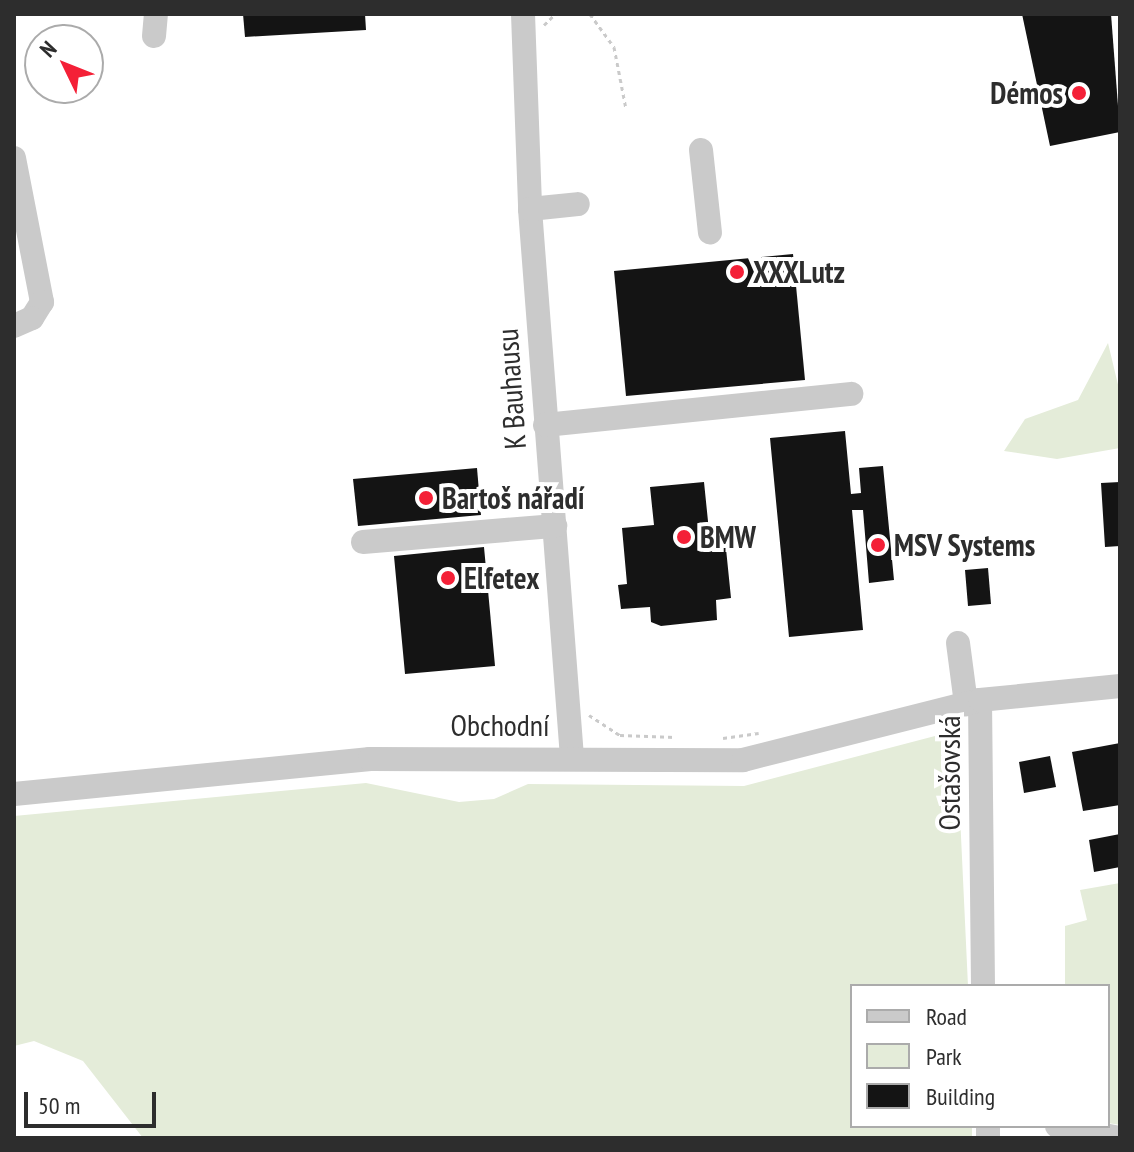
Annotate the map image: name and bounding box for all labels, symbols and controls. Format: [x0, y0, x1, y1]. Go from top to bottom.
north arrow [24, 24, 104, 104]
text: N [34, 35, 62, 63]
place label: Démos [990, 75, 1063, 111]
marker: Démos [1070, 84, 1088, 102]
place label: XXXLutz [753, 254, 845, 290]
marker: XXXLutz [728, 263, 746, 281]
street label: K Bauhausu [489, 327, 533, 451]
place label: Bartoš nářadí [442, 480, 584, 516]
marker: Bartoš nářadí [417, 489, 435, 507]
place label: BMW [700, 519, 756, 555]
place label: MSV Systems [894, 527, 1036, 563]
marker: BMW [675, 528, 693, 546]
marker: MSV Systems [869, 536, 887, 554]
place label: Elfetex [464, 560, 539, 596]
marker: Elfetex [439, 569, 457, 587]
street label: Obchodní [451, 707, 549, 743]
street label: Ostašovská [931, 715, 967, 831]
legend [850, 984, 1110, 1128]
text: Road [926, 1001, 967, 1032]
text: Park [926, 1041, 962, 1072]
scale bar [28, 1076, 160, 1126]
text: Building [926, 1081, 995, 1112]
text: 50 m [38, 1090, 80, 1121]

